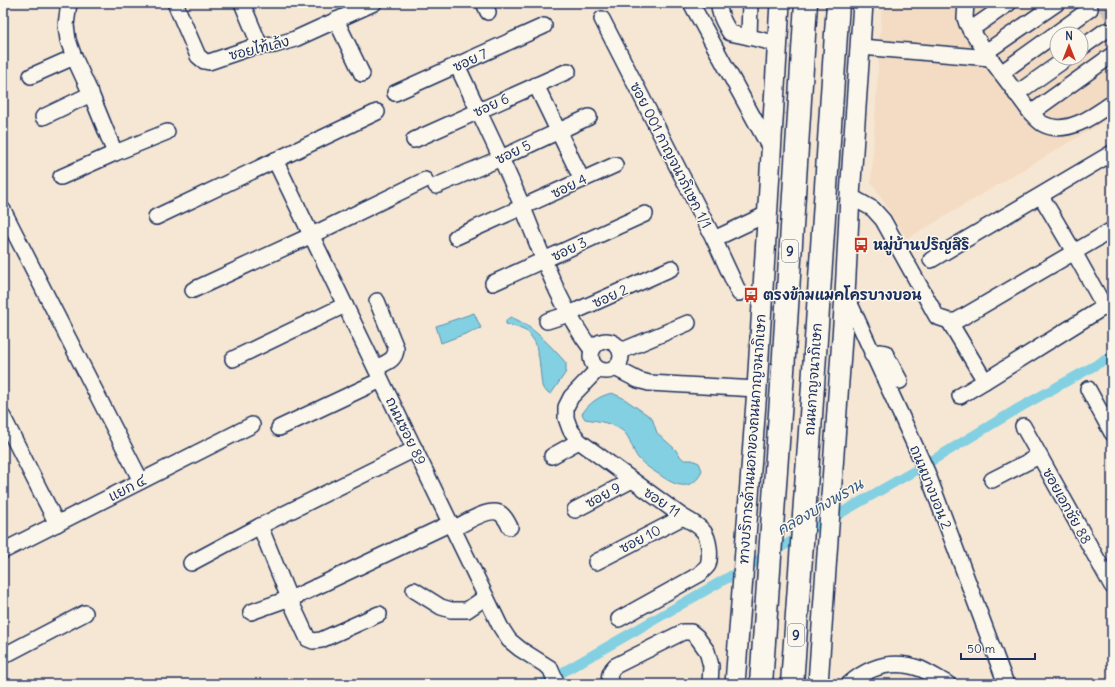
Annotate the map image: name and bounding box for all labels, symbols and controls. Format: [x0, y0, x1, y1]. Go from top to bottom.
north arrow [1049, 26, 1089, 66]
text: N [1065, 29, 1073, 43]
street label: ซอยไท้เล้ง [227, 32, 291, 64]
street label: ซอย 7 [450, 44, 490, 76]
street label: ซอย 001 กาญจนาภิเษก 1/1 [626, 79, 716, 231]
street label: ซอย 6 [470, 89, 512, 121]
street label: ซอย 5 [492, 136, 534, 168]
street label: ซอย 4 [548, 170, 590, 202]
street label: ซอย 3 [548, 233, 590, 265]
place label: หมู่บ้านปริญสิริ [873, 235, 969, 256]
bus stop icon: หมู่บ้านปริญสิริ [852, 236, 870, 254]
road number: 9 [782, 240, 798, 262]
street label: ซอย 2 [589, 280, 631, 312]
place label: ตรงข้ามแมคโครบางบอน [763, 285, 922, 304]
bus stop icon: ตรงข้ามแมคโครบางบอน [742, 286, 760, 304]
street label: ทางบริการด้านนอกของถนนกาญจนาภิเษก [734, 313, 770, 565]
street label: ถนนกาญจนาภิเษก [800, 322, 826, 436]
street label: ถนนซอย 89 [382, 394, 430, 468]
street label: ถนนบางบอน 2 [906, 443, 956, 532]
street label: ซอยเอกชัย 88 [1039, 465, 1095, 547]
street label: แยก ๔ [105, 471, 149, 505]
water label: คลองบางพราน [773, 474, 867, 539]
street label: ซอย 9 [582, 478, 624, 512]
street label: ซอย 11 [640, 483, 684, 521]
street label: ซอย 10 [616, 521, 664, 557]
road number: 9 [788, 624, 804, 646]
scale bar [961, 635, 1035, 661]
text: 50 m [967, 641, 996, 656]

